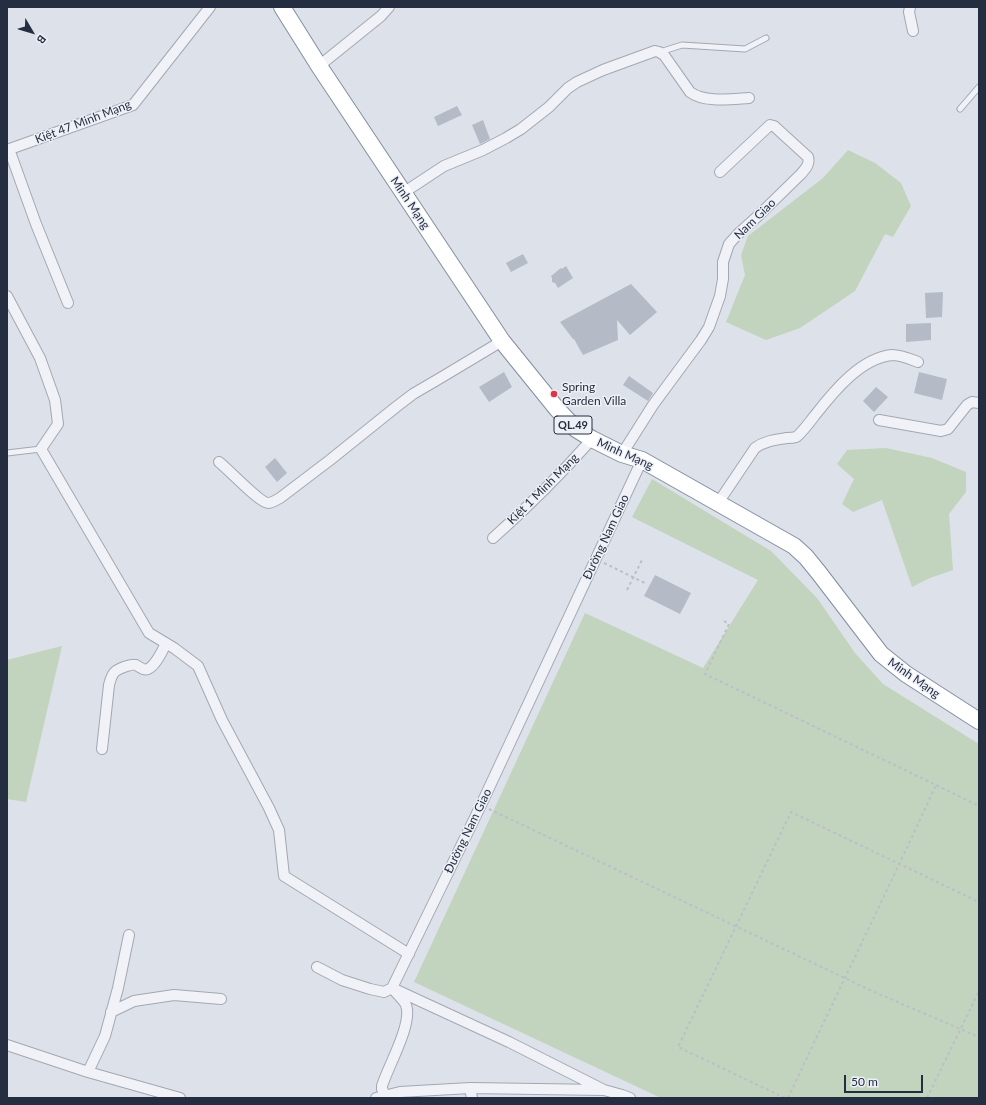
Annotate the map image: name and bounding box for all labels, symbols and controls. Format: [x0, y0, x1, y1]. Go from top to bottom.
north arrow [12, 12, 52, 52]
text: B [34, 33, 49, 47]
street label: Kiệt 47 Minh Mạng [33, 97, 133, 147]
street label: Minh Mạng [387, 174, 433, 232]
street label: Nam Giao [731, 196, 779, 242]
place label: Spring Garden Villa [562, 380, 626, 408]
marker: Spring Garden Villa [549, 389, 559, 399]
road number: QL.49 [554, 416, 592, 434]
street label: Minh Mạng [595, 435, 655, 473]
street label: Kiệt 1 Minh Mạng [504, 450, 582, 528]
street label: Đường Nam Giao [580, 492, 632, 582]
street label: Minh Mạng [885, 655, 943, 701]
street label: Đường Nam Giao [441, 786, 495, 876]
scale bar [846, 1067, 925, 1093]
text: 50 m [851, 1074, 878, 1089]

